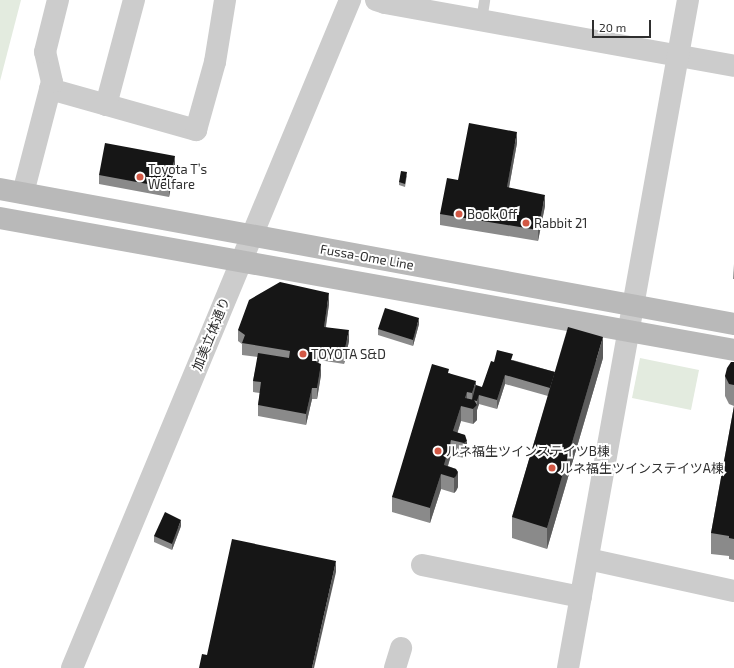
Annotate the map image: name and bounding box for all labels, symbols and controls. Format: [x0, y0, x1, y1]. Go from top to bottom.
scale bar [594, 12, 653, 38]
text: 20 m [599, 20, 626, 34]
place label: Toyota T’s Welfare [148, 162, 207, 193]
marker: Toyota T’s Welfare [135, 172, 145, 182]
place label: Book Off [467, 206, 517, 222]
marker: Book Off [454, 209, 464, 219]
place label: Rabbit 21 [534, 215, 588, 231]
marker: Rabbit 21 [521, 218, 531, 228]
street label: Fussa-Ome Line [319, 241, 415, 273]
street label: 加美立体通り [189, 295, 233, 373]
place label: TOYOTA S&D [311, 346, 386, 362]
marker: TOYOTA S&D [298, 349, 308, 359]
place label: ルネ福生ツインステイツB棟 [446, 443, 610, 459]
marker: ルネ福生ツインステイツB棟 [433, 446, 443, 456]
place label: ルネ福生ツインステイツA棟 [560, 460, 724, 476]
marker: ルネ福生ツインステイツA棟 [547, 463, 557, 473]

